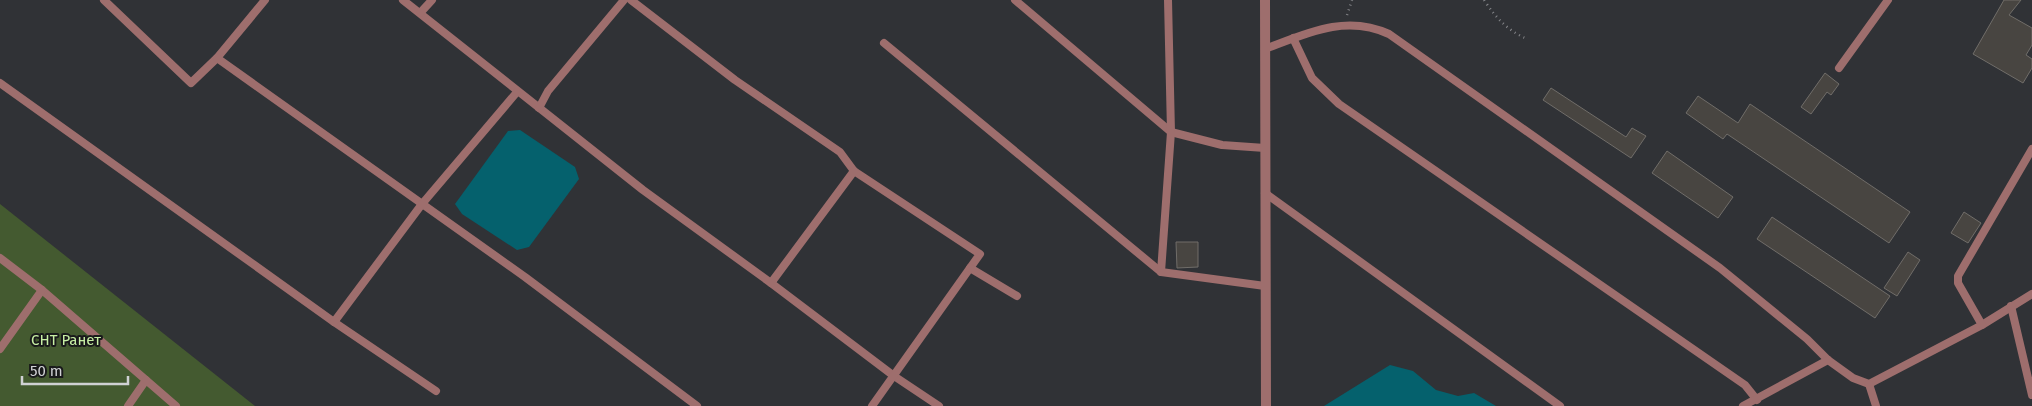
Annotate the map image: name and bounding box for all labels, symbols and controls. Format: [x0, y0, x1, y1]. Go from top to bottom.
park label: СНТ Ранет [31, 331, 101, 349]
scale bar [22, 354, 129, 386]
text: 50 m [30, 362, 63, 380]

